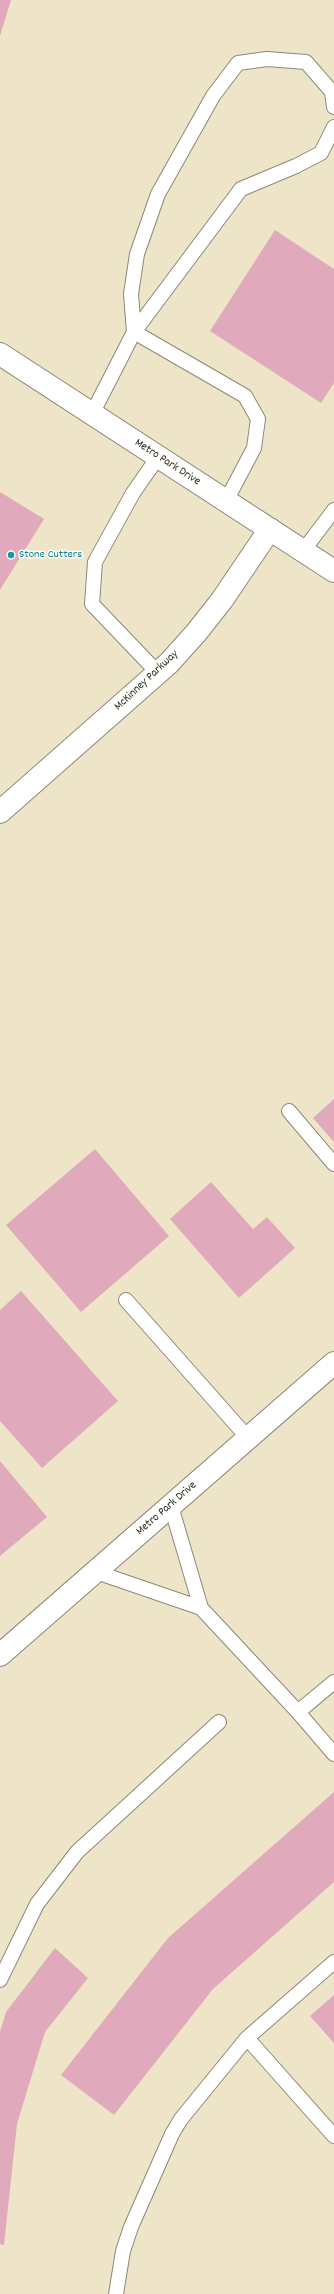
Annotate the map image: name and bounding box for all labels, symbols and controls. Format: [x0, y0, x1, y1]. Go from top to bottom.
street label: Metro Park Drive [131, 436, 203, 490]
place label: Stone Cutters [19, 548, 82, 562]
marker: Stone Cutters [6, 550, 16, 560]
street label: McKinney Parkway [112, 648, 182, 714]
street label: Metro Park Drive [134, 1479, 200, 1539]

